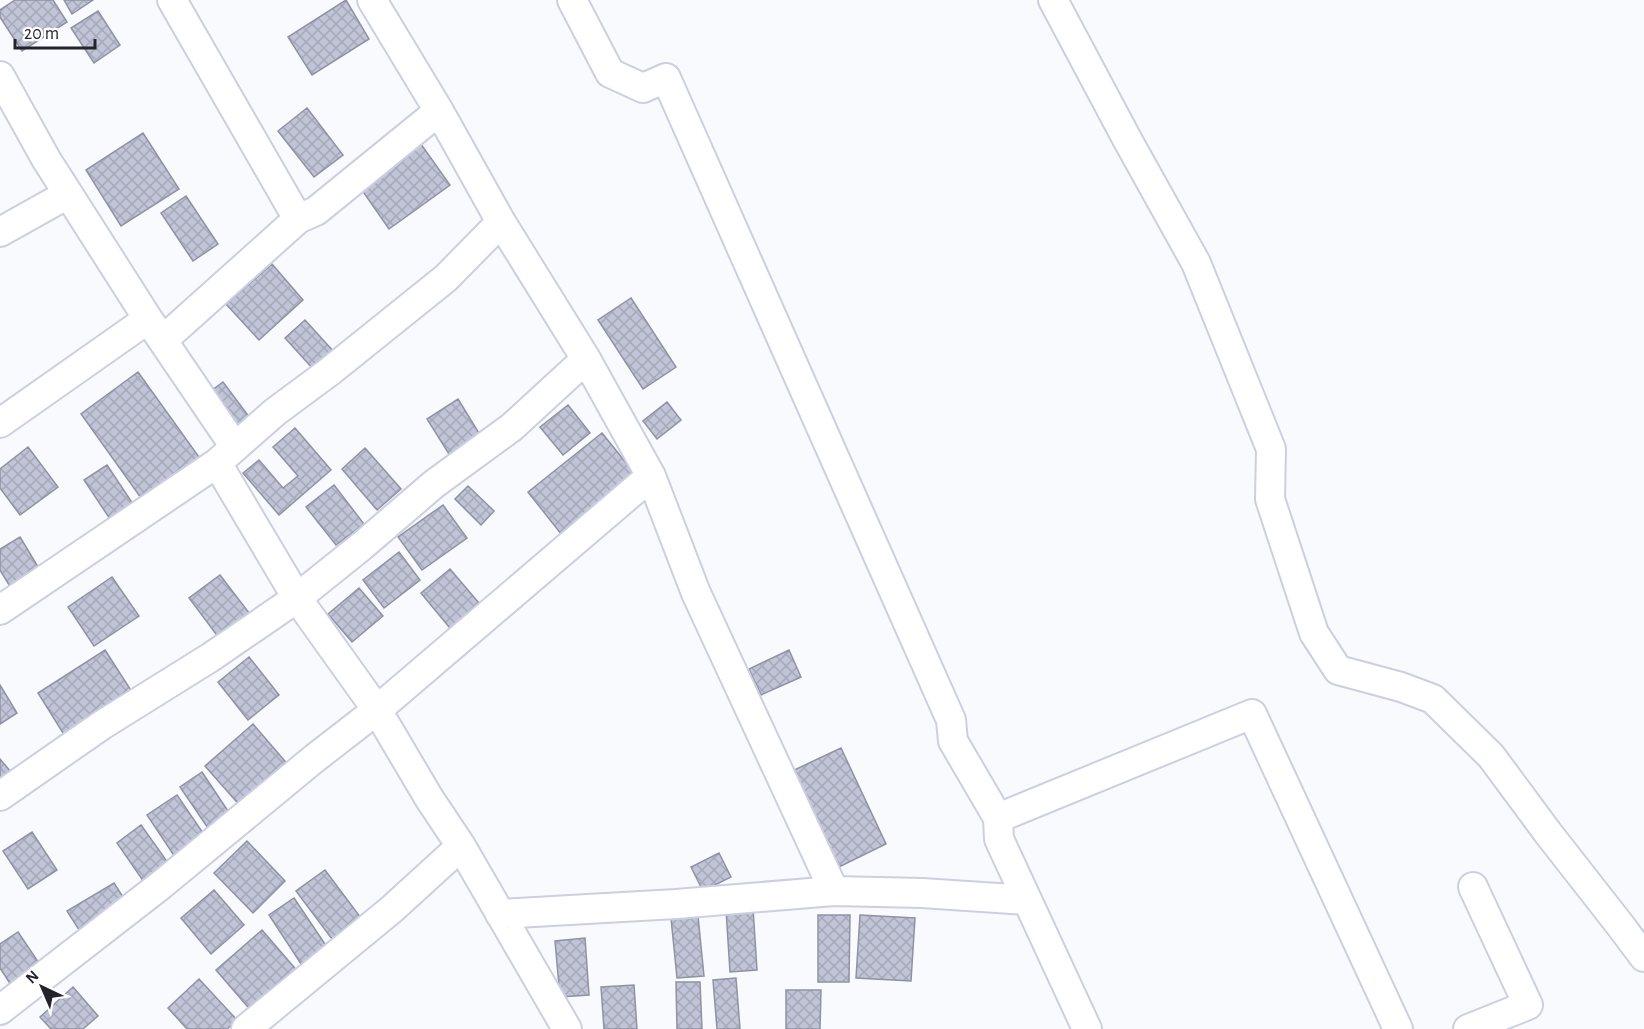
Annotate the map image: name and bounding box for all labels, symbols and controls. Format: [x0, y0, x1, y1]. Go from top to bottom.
scale bar [15, 12, 94, 50]
text: 20 m [24, 25, 59, 43]
north arrow [12, 957, 72, 1017]
text: N [23, 967, 42, 987]

